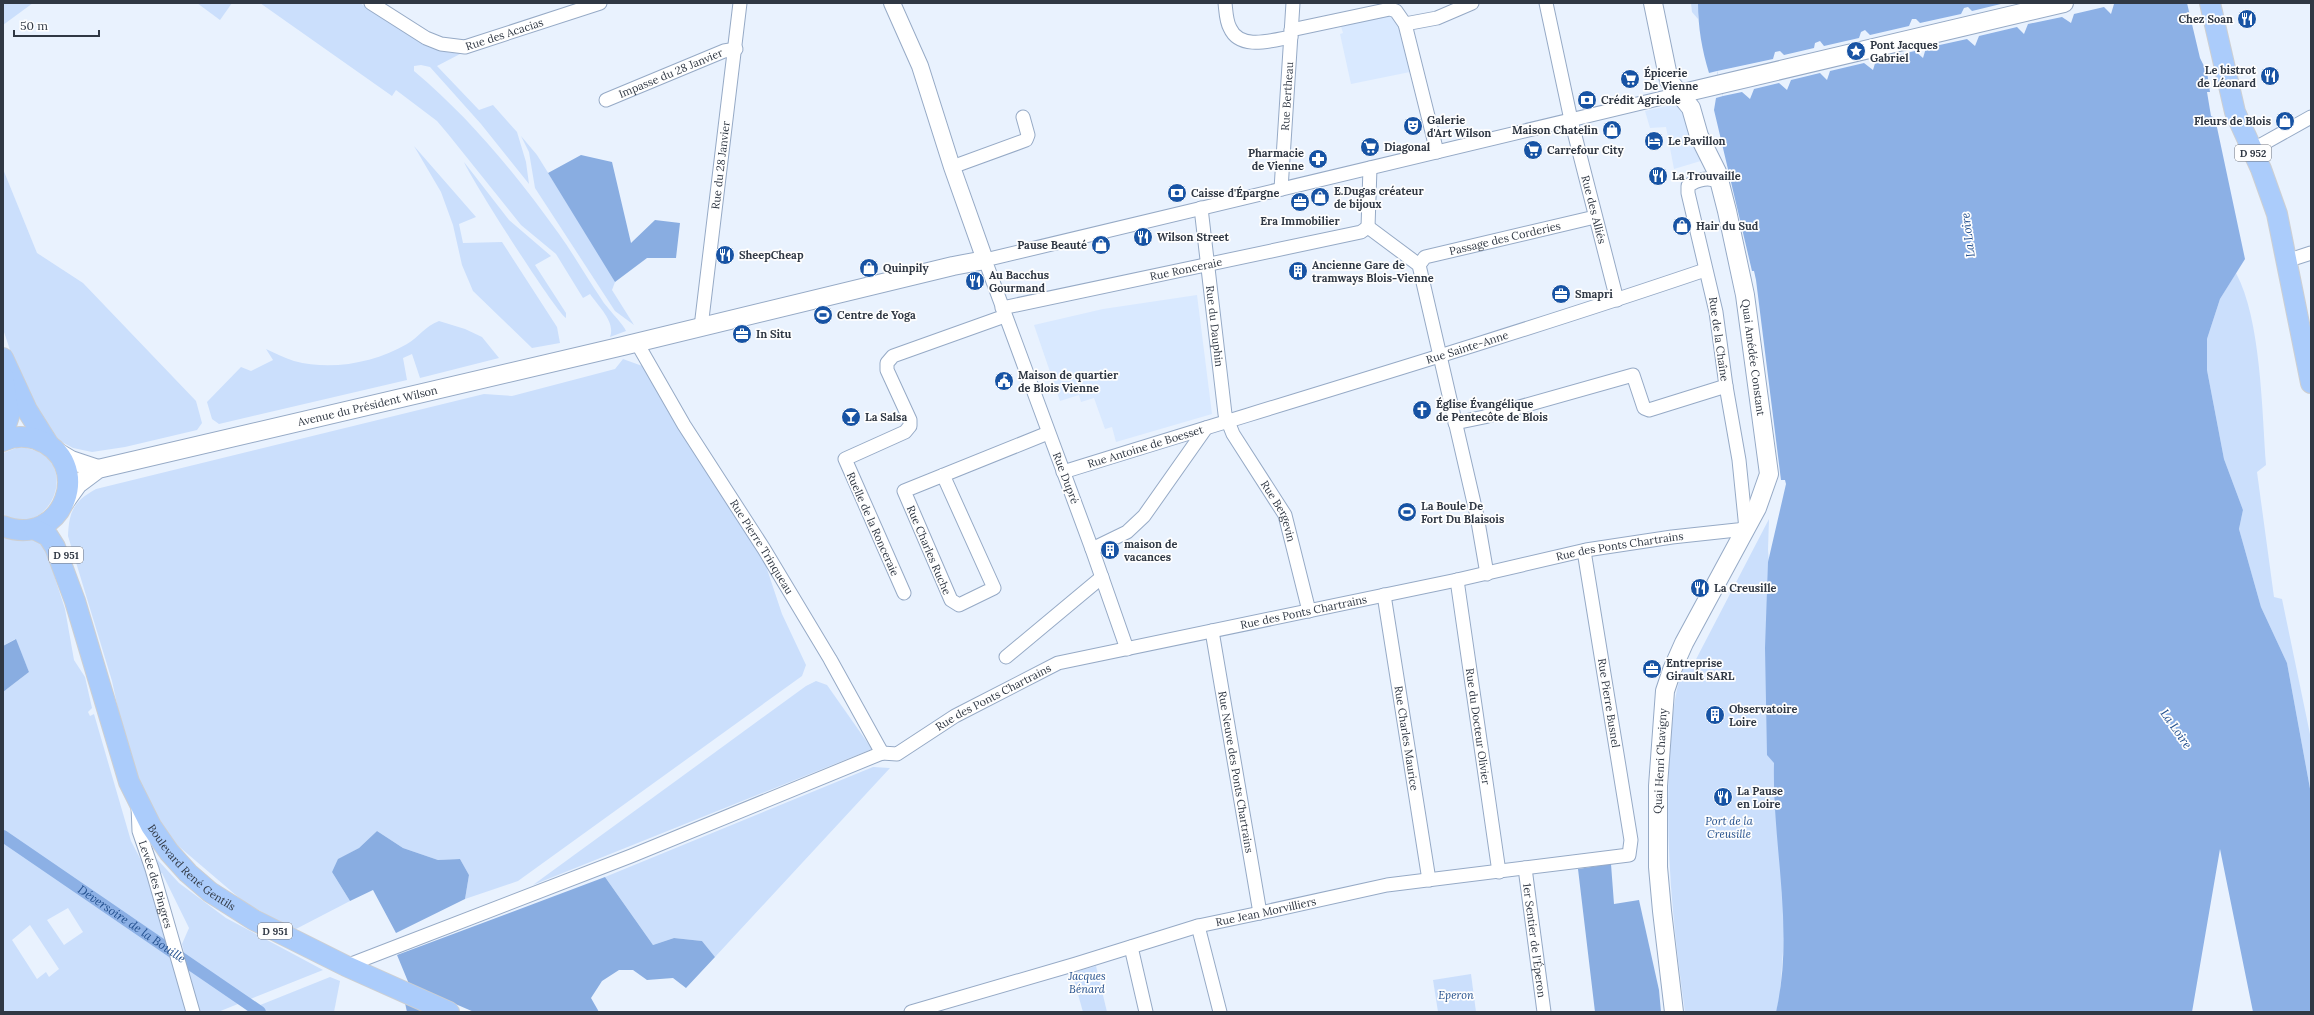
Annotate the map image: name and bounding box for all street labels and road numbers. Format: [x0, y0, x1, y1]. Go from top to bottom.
street label: Rue des Acacias [464, 15, 545, 53]
street label: Impasse du 28 Janvier [617, 45, 725, 101]
street label: Rue Bertheau [1278, 61, 1296, 131]
street label: Rue du 28 Janvier [708, 120, 733, 210]
road number: D 952 [2235, 145, 2271, 161]
street label: Rue des Alliés [1578, 174, 1609, 245]
street label: Passage des Corderies [1448, 218, 1562, 258]
street label: Rue Ronceraie [1148, 255, 1223, 284]
street label: Rue du Dauphin [1203, 285, 1226, 368]
street label: Rue de la Chaîne [1706, 296, 1732, 382]
street label: Quai Amédée Constant [1739, 298, 1768, 417]
street label: Rue Sainte-Anne [1424, 328, 1510, 367]
street label: Avenue du Président Wilson [295, 383, 439, 429]
street label: Rue Antoine de Boesset [1086, 422, 1206, 471]
street label: Rue Dupré [1050, 450, 1082, 506]
street label: Ruelle de la Ronceraie [844, 470, 902, 578]
street label: Rue Bergevin [1258, 478, 1299, 544]
street label: Rue Pierre Trinqueau [727, 497, 797, 597]
street label: Rue Charles Ruche [904, 503, 954, 597]
street label: Rue des Ponts Chartrains [1554, 529, 1684, 564]
road number: D 951 [49, 547, 83, 563]
street label: Rue des Ponts Chartrains [1239, 592, 1368, 632]
street label: Rue Pierre Busnel [1595, 657, 1623, 749]
street label: Rue des Ponts Chartrains [933, 661, 1054, 734]
street label: Rue du Docteur Olivier [1463, 667, 1493, 786]
street label: Rue Charles Maurice [1391, 685, 1422, 792]
street label: Rue Neuve des Ponts Chartrains [1215, 690, 1257, 854]
street label: Quai Henri Chavigny [1650, 708, 1670, 814]
street label: Boulevard René Gentils [145, 821, 238, 914]
street label: Levée des Pingres [136, 838, 176, 930]
street label: 1er Sentier de l'Éperon [1520, 882, 1549, 999]
street label: Rue Jean Morvilliers [1214, 894, 1317, 929]
road number: D 951 [258, 923, 292, 939]

